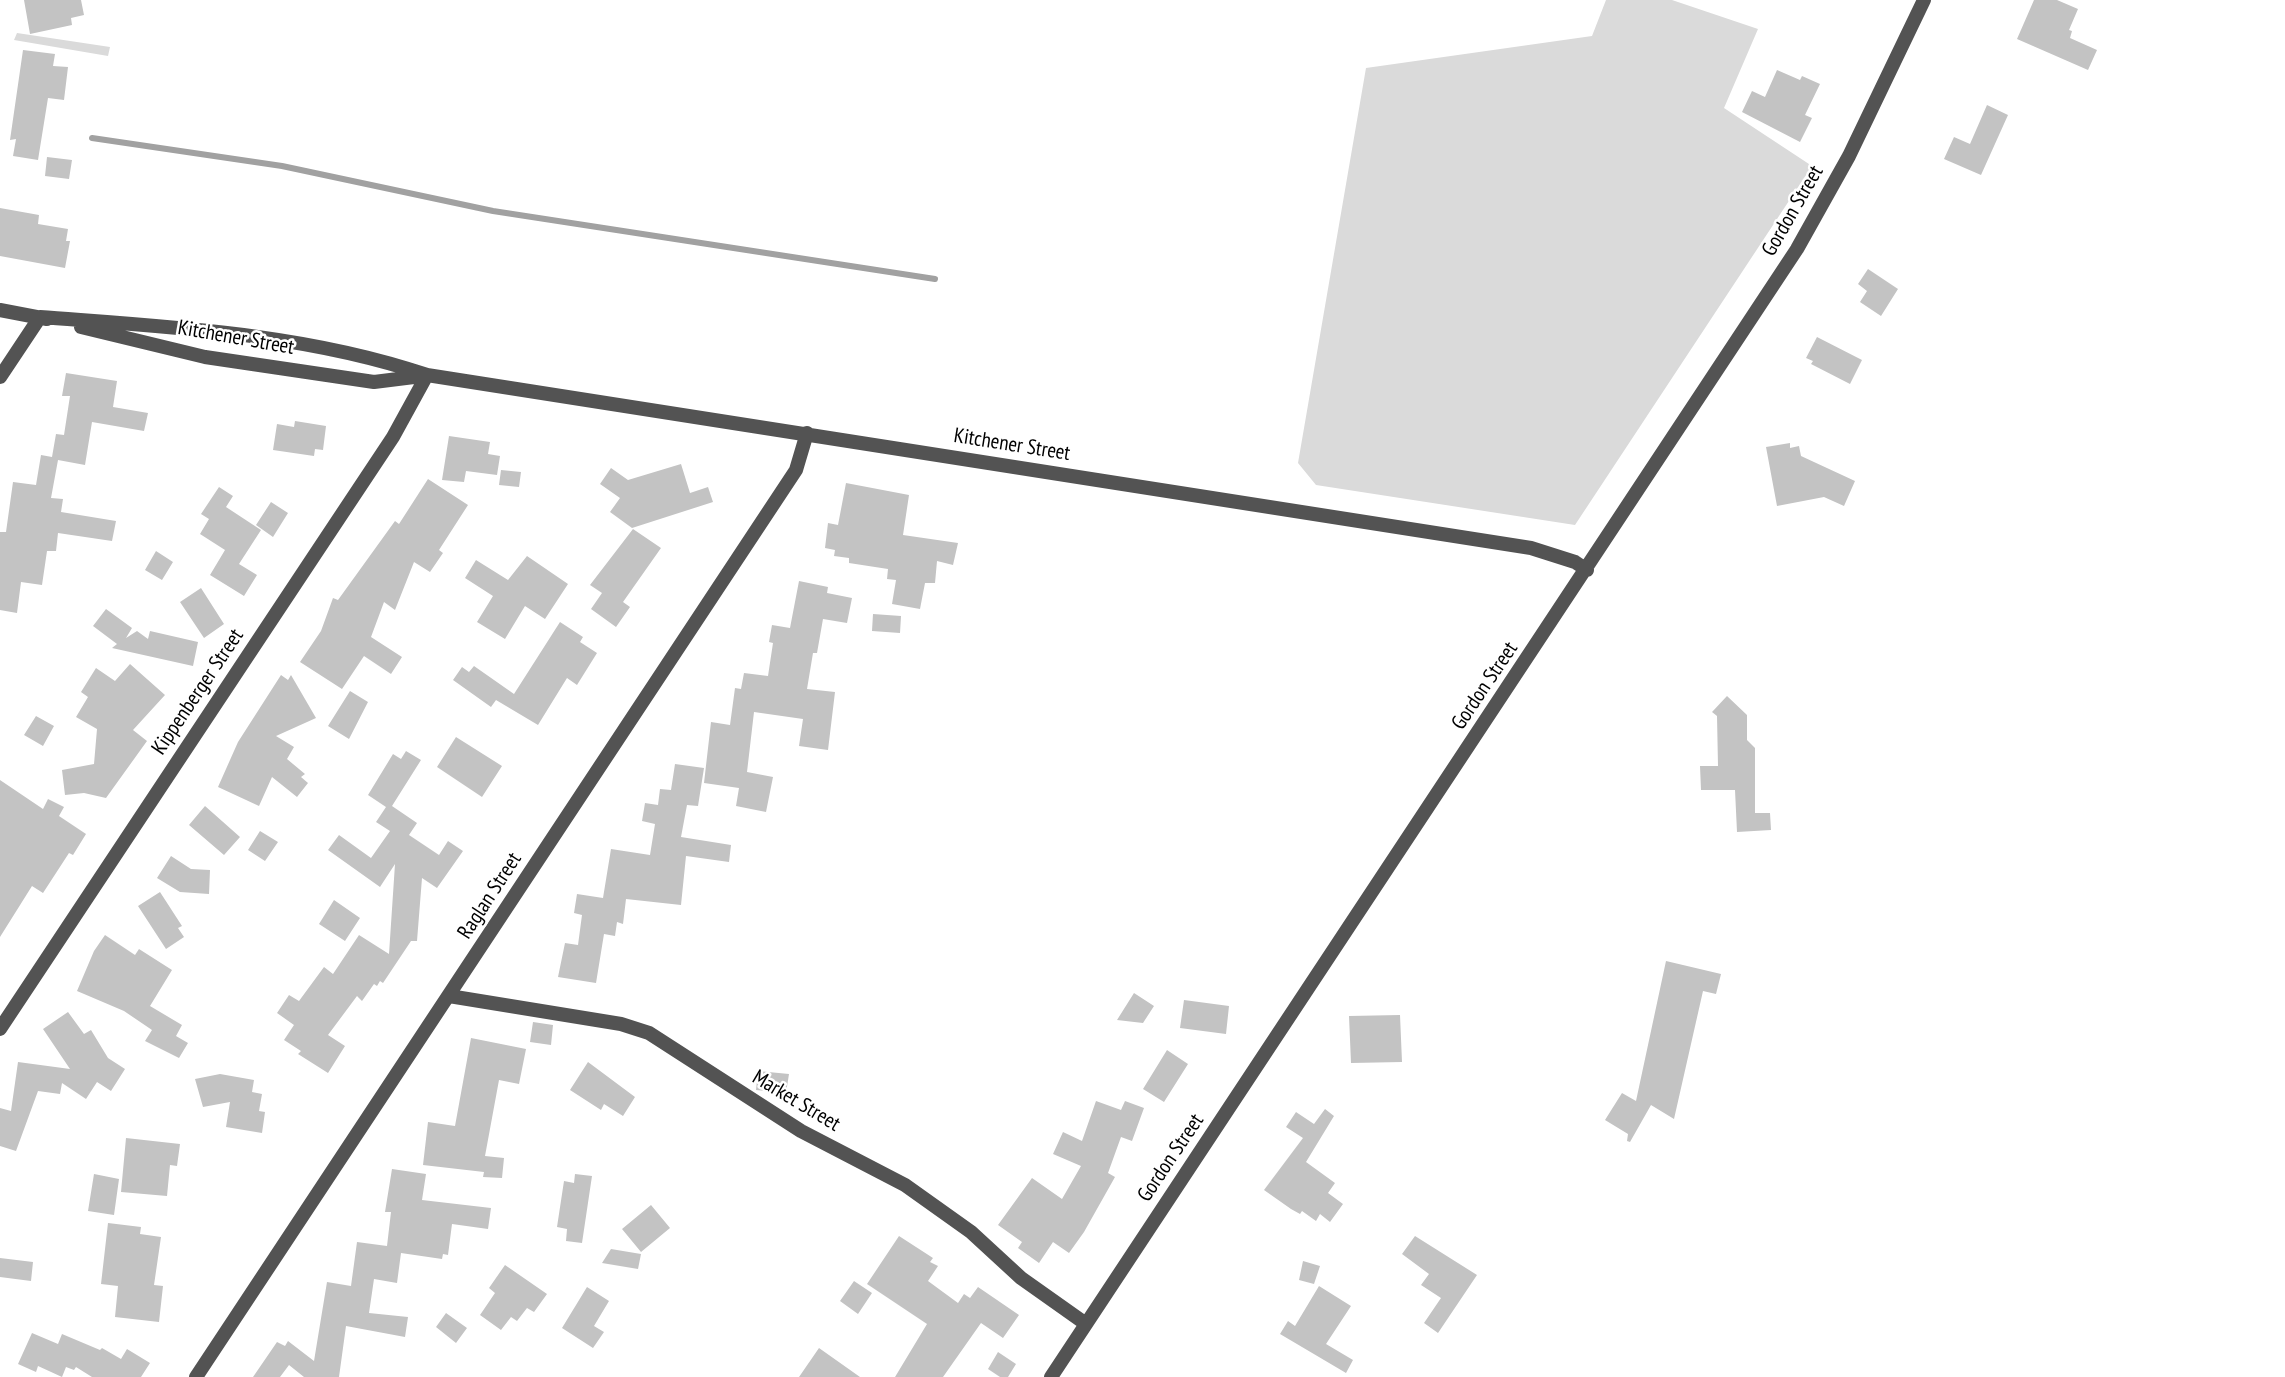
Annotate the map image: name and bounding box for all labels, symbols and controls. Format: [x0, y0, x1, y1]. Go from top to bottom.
street label: Gordon Street [1757, 161, 1829, 261]
street label: Kitchener Street [176, 315, 296, 361]
street label: Kitchener Street [952, 423, 1072, 467]
street label: Kippenberger Street [147, 624, 249, 760]
street label: Gordon Street [1446, 637, 1524, 735]
street label: Raglan Street [453, 848, 527, 944]
street label: Market Street [748, 1065, 844, 1137]
street label: Gordon Street [1132, 1109, 1210, 1207]

